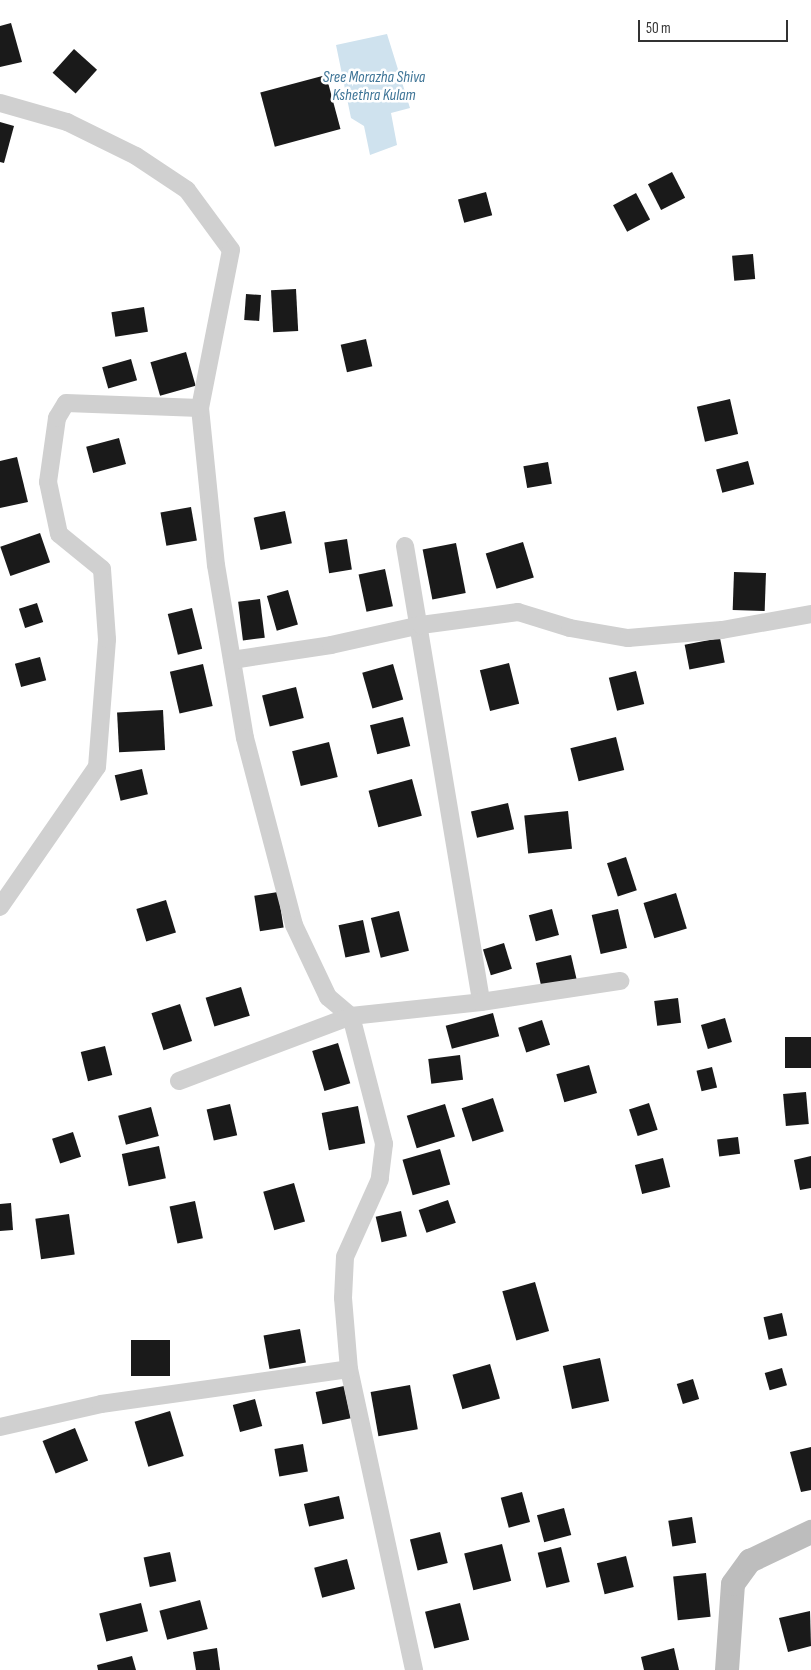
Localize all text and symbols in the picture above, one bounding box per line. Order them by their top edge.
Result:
scale bar [641,10,791,42]
text: 50 m [646,19,671,38]
water label: Sree Morazha Shiva Kshethra Kulam [323,68,425,106]

